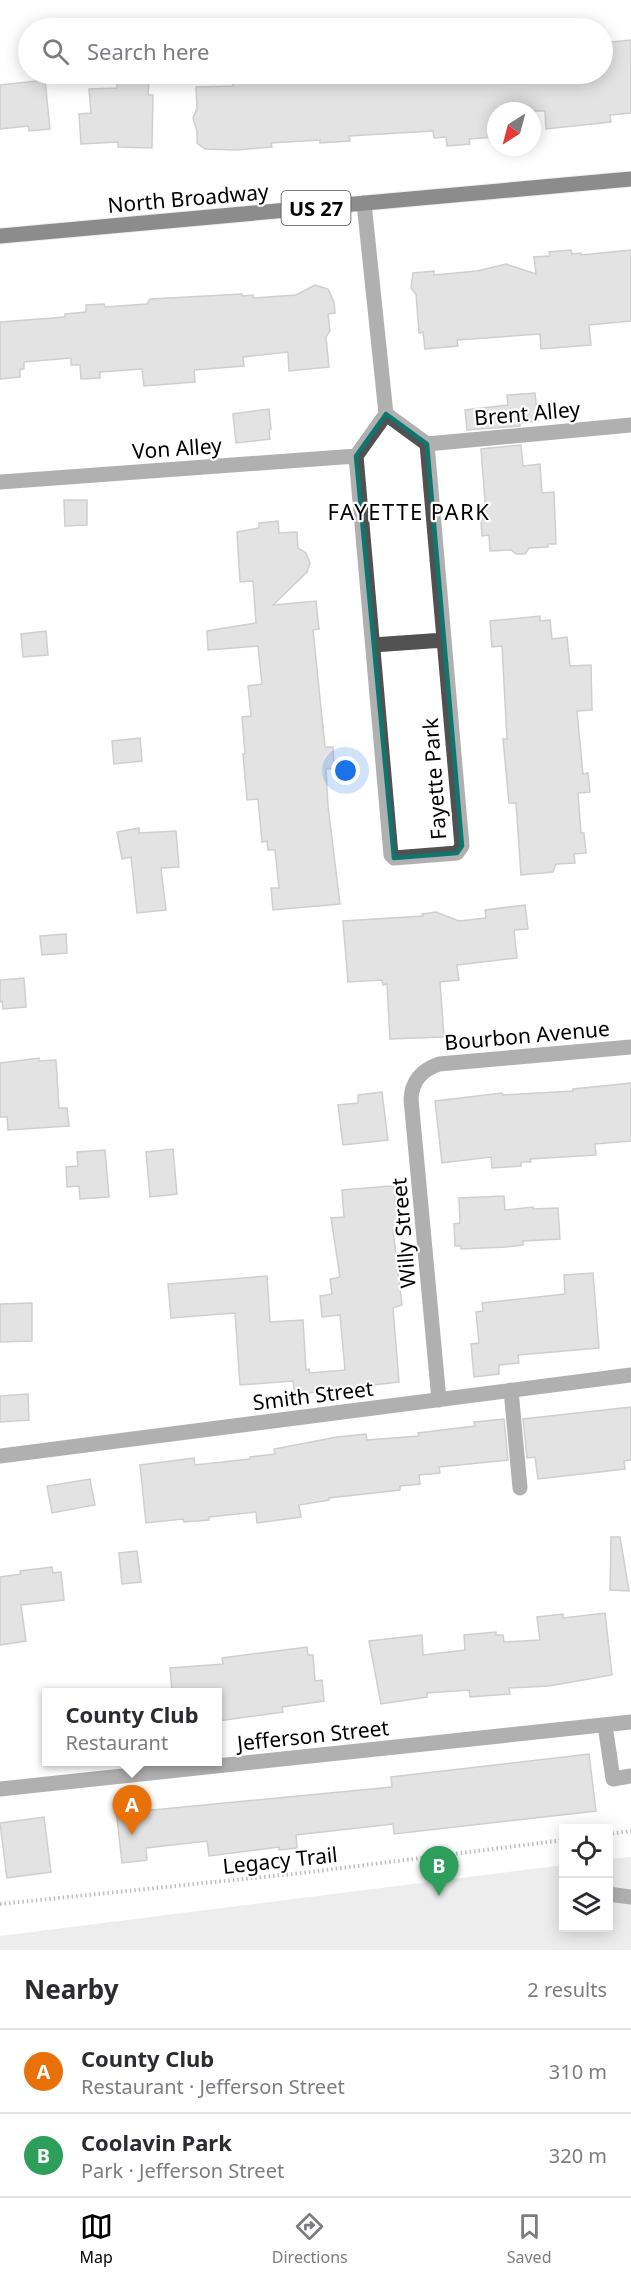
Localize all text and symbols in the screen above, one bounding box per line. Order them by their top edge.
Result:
search box [18,18,613,84]
icon: search [39,35,72,68]
text: Search here [87,36,209,66]
north arrow [487,102,541,156]
street label: North Broadway [106,177,270,219]
road number: US 27 [282,191,350,225]
street label: Brent Alley [473,394,581,432]
street label: Von Alley [131,431,223,465]
district label: FAYETTE PARK [328,496,490,526]
street label: Fayette Park [416,716,452,841]
your location [331,756,360,785]
street label: Bourbon Avenue [443,1014,611,1056]
street label: Willy Street [384,1176,422,1289]
street label: Smith Street [251,1374,375,1416]
popup [42,1688,222,1766]
text: County Club [65,1699,199,1729]
street label: Jefferson Street [234,1713,391,1757]
text: Restaurant [65,1729,168,1756]
pin: A [112,1786,152,1835]
map controls [559,1824,613,1932]
button: locate [559,1824,613,1878]
street label: Legacy Trail [221,1840,339,1880]
pin: B [420,1846,458,1896]
button: layers [559,1878,613,1932]
text: Nearby [24,1971,119,2007]
text: 2 results [527,1976,607,2003]
text: County Club [81,2043,214,2073]
text: A [37,2058,50,2085]
text: 310 m [549,2058,607,2085]
text: Restaurant · Jefferson Street [81,2073,345,2100]
text: Coolavin Park [81,2127,232,2157]
text: B [37,2142,50,2169]
text: 320 m [549,2142,607,2169]
text: Park · Jefferson Street [81,2157,284,2184]
tab: Map [79,2210,113,2268]
tab: Directions [272,2210,348,2268]
tab: Saved [507,2210,551,2268]

